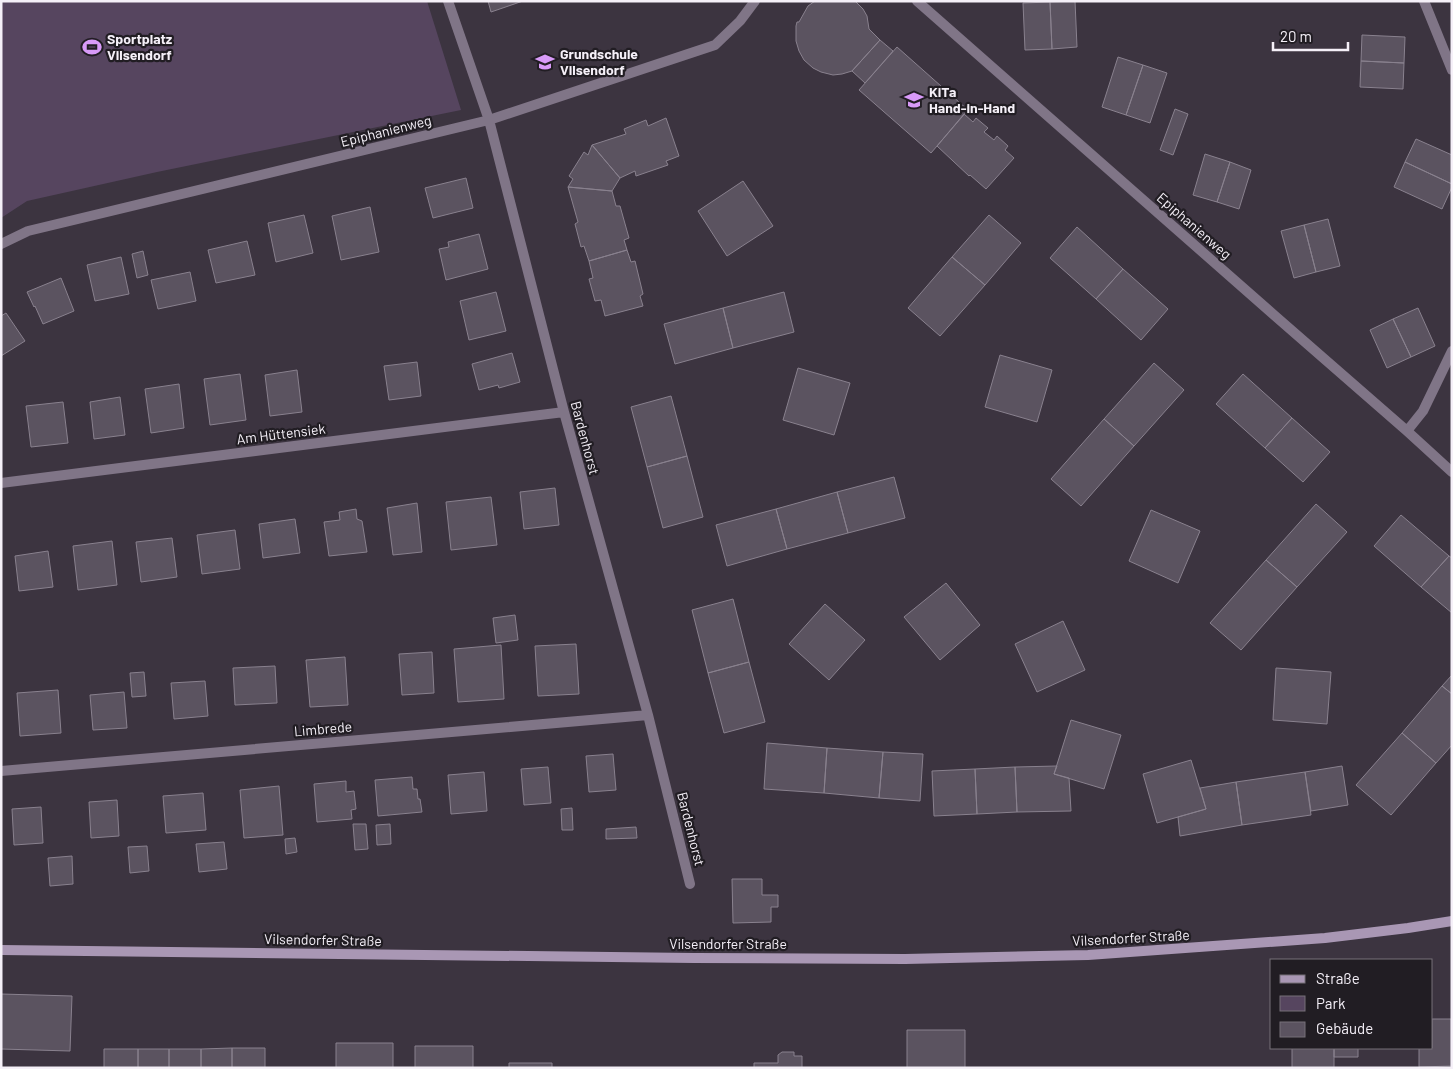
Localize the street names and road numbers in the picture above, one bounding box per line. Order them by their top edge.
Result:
street label: Epiphanienweg [339,111,433,150]
street label: Epiphanienweg [1154,189,1235,263]
street label: Bardenhorst [568,399,603,477]
street label: Am Hüttensiek [236,420,326,447]
street label: Limbrede [293,717,353,740]
street label: Bardenhorst [674,790,709,868]
street label: Vilsendorfer Straße [1072,926,1190,949]
street label: Vilsendorfer Straße [264,930,382,949]
street label: Vilsendorfer Straße [669,935,787,952]

